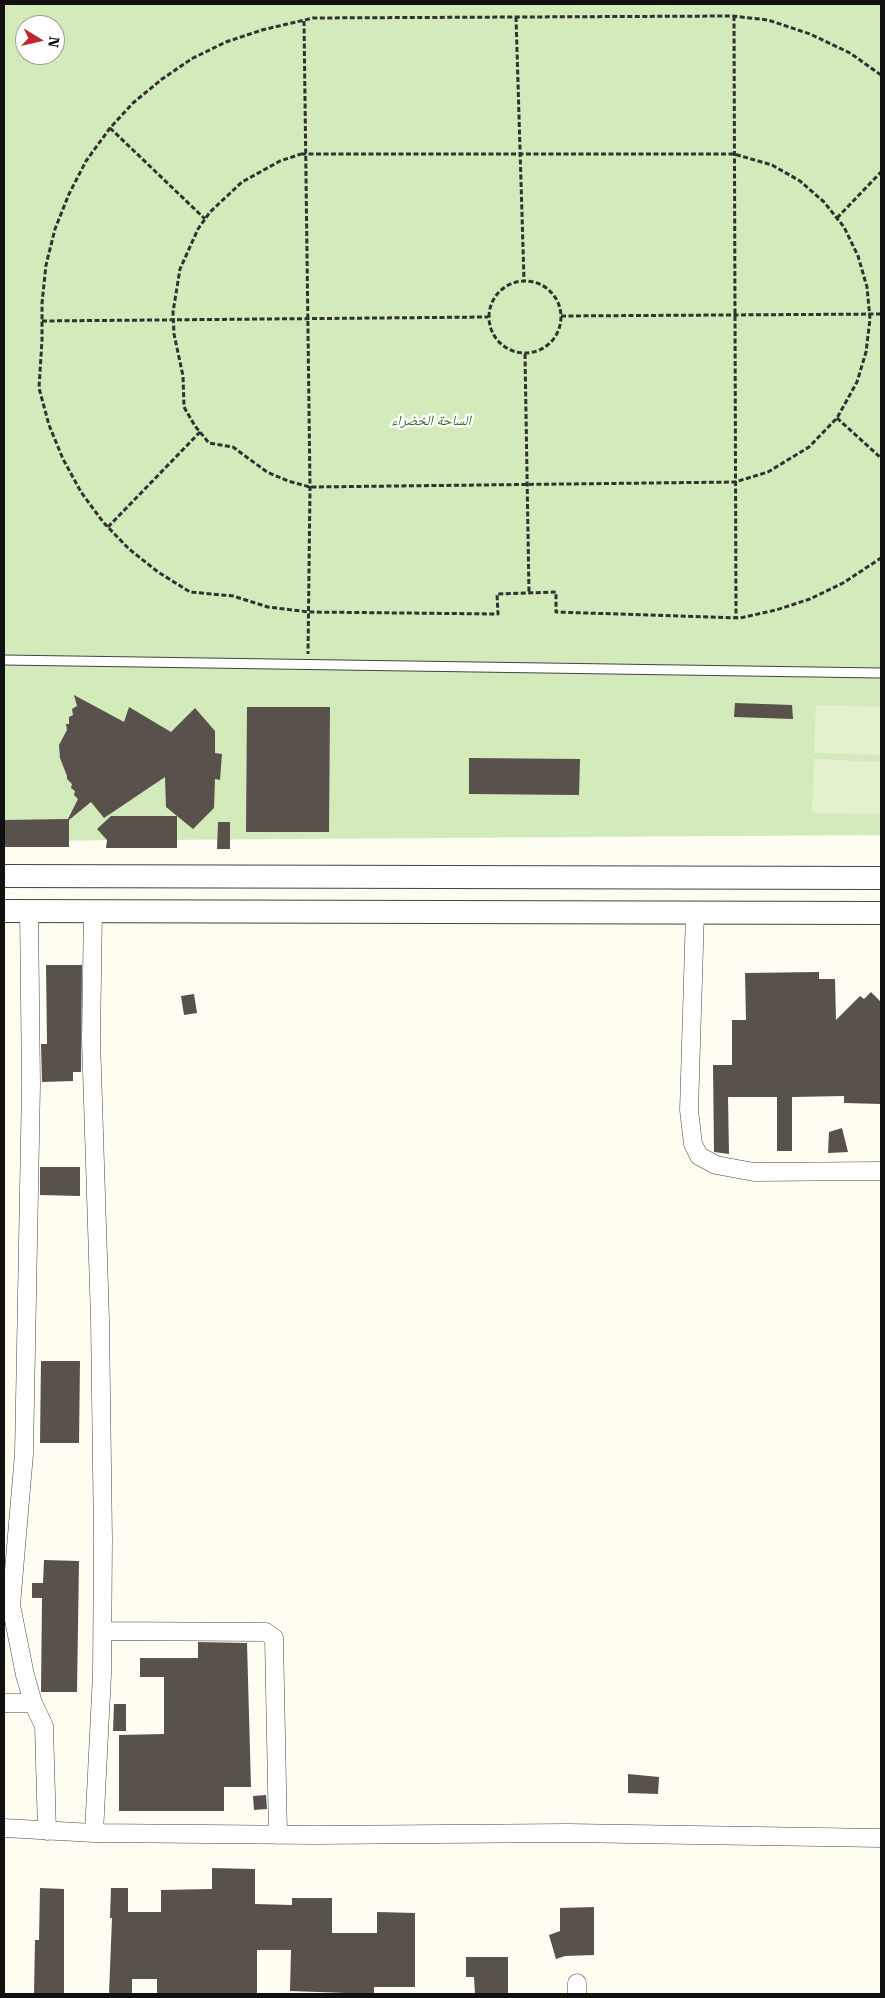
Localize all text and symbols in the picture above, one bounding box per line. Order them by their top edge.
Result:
north arrow [15,15,65,65]
text: N [45,36,63,49]
park label: الساحة الخضراء [391,413,471,429]

